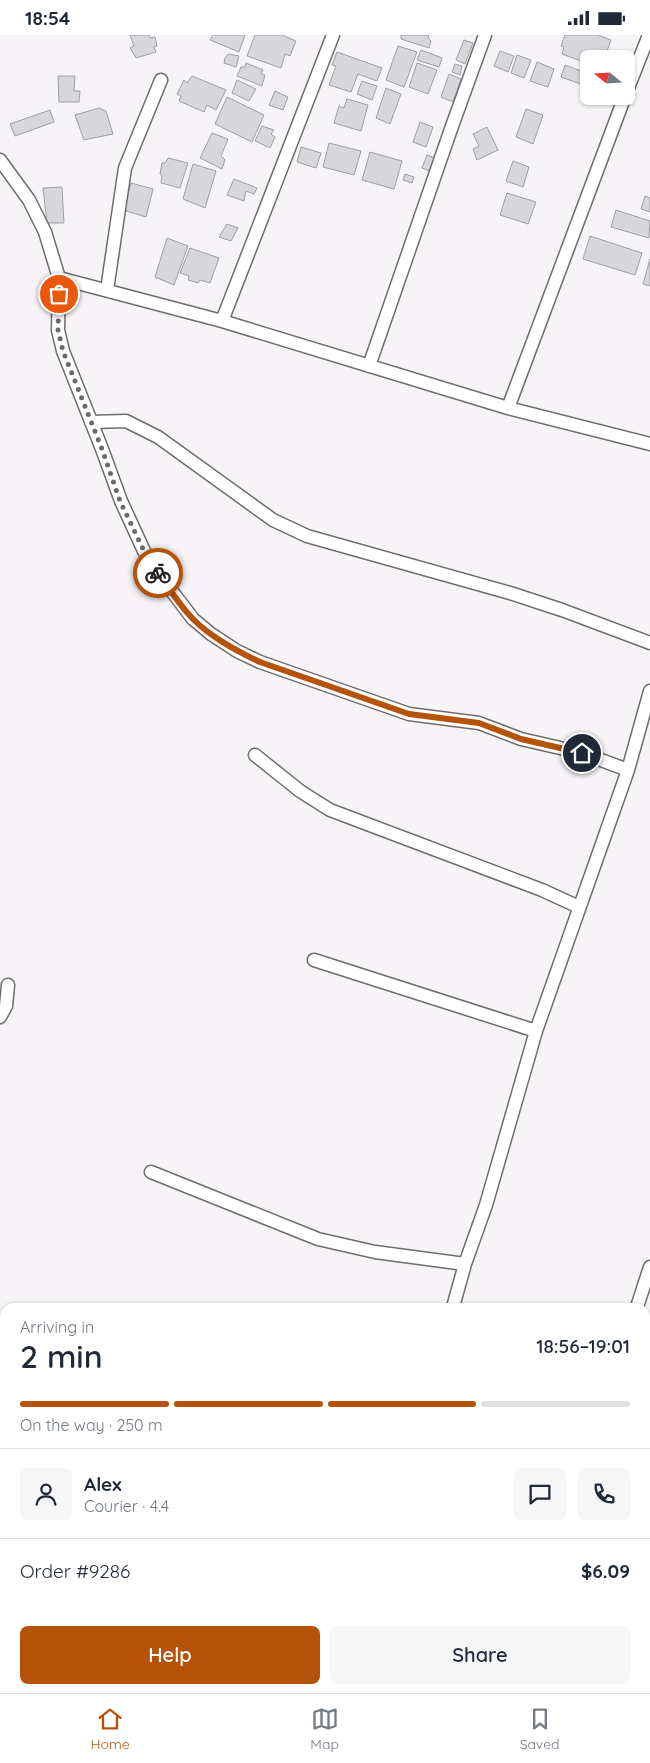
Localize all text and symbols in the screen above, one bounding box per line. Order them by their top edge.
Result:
text: 18:54 [25,6,70,30]
north arrow [580,50,635,105]
map controls [580,50,635,105]
pin [38,273,80,315]
icon: bag [45,280,73,308]
courier [133,548,183,598]
icon: bike [144,559,172,587]
pin [561,732,603,774]
icon: home [568,739,596,767]
text: Arriving in [20,1317,94,1337]
text: 18:56–19:01 [536,1334,630,1358]
text: 2 min [20,1336,103,1376]
text: On the way · 250 m [20,1415,163,1435]
button: person [20,1468,72,1520]
button: chat [514,1468,566,1520]
button: phone [578,1468,630,1520]
text: Alex [84,1472,122,1496]
text: Courier · 4.4 [84,1496,169,1516]
text: Order #9286 [20,1559,130,1583]
text: $6.09 [581,1559,630,1583]
button: Help [20,1626,320,1684]
button: Share [330,1626,630,1684]
tab: Home [90,1705,130,1753]
tab: Map [310,1705,339,1753]
tab: Saved [520,1705,560,1753]

